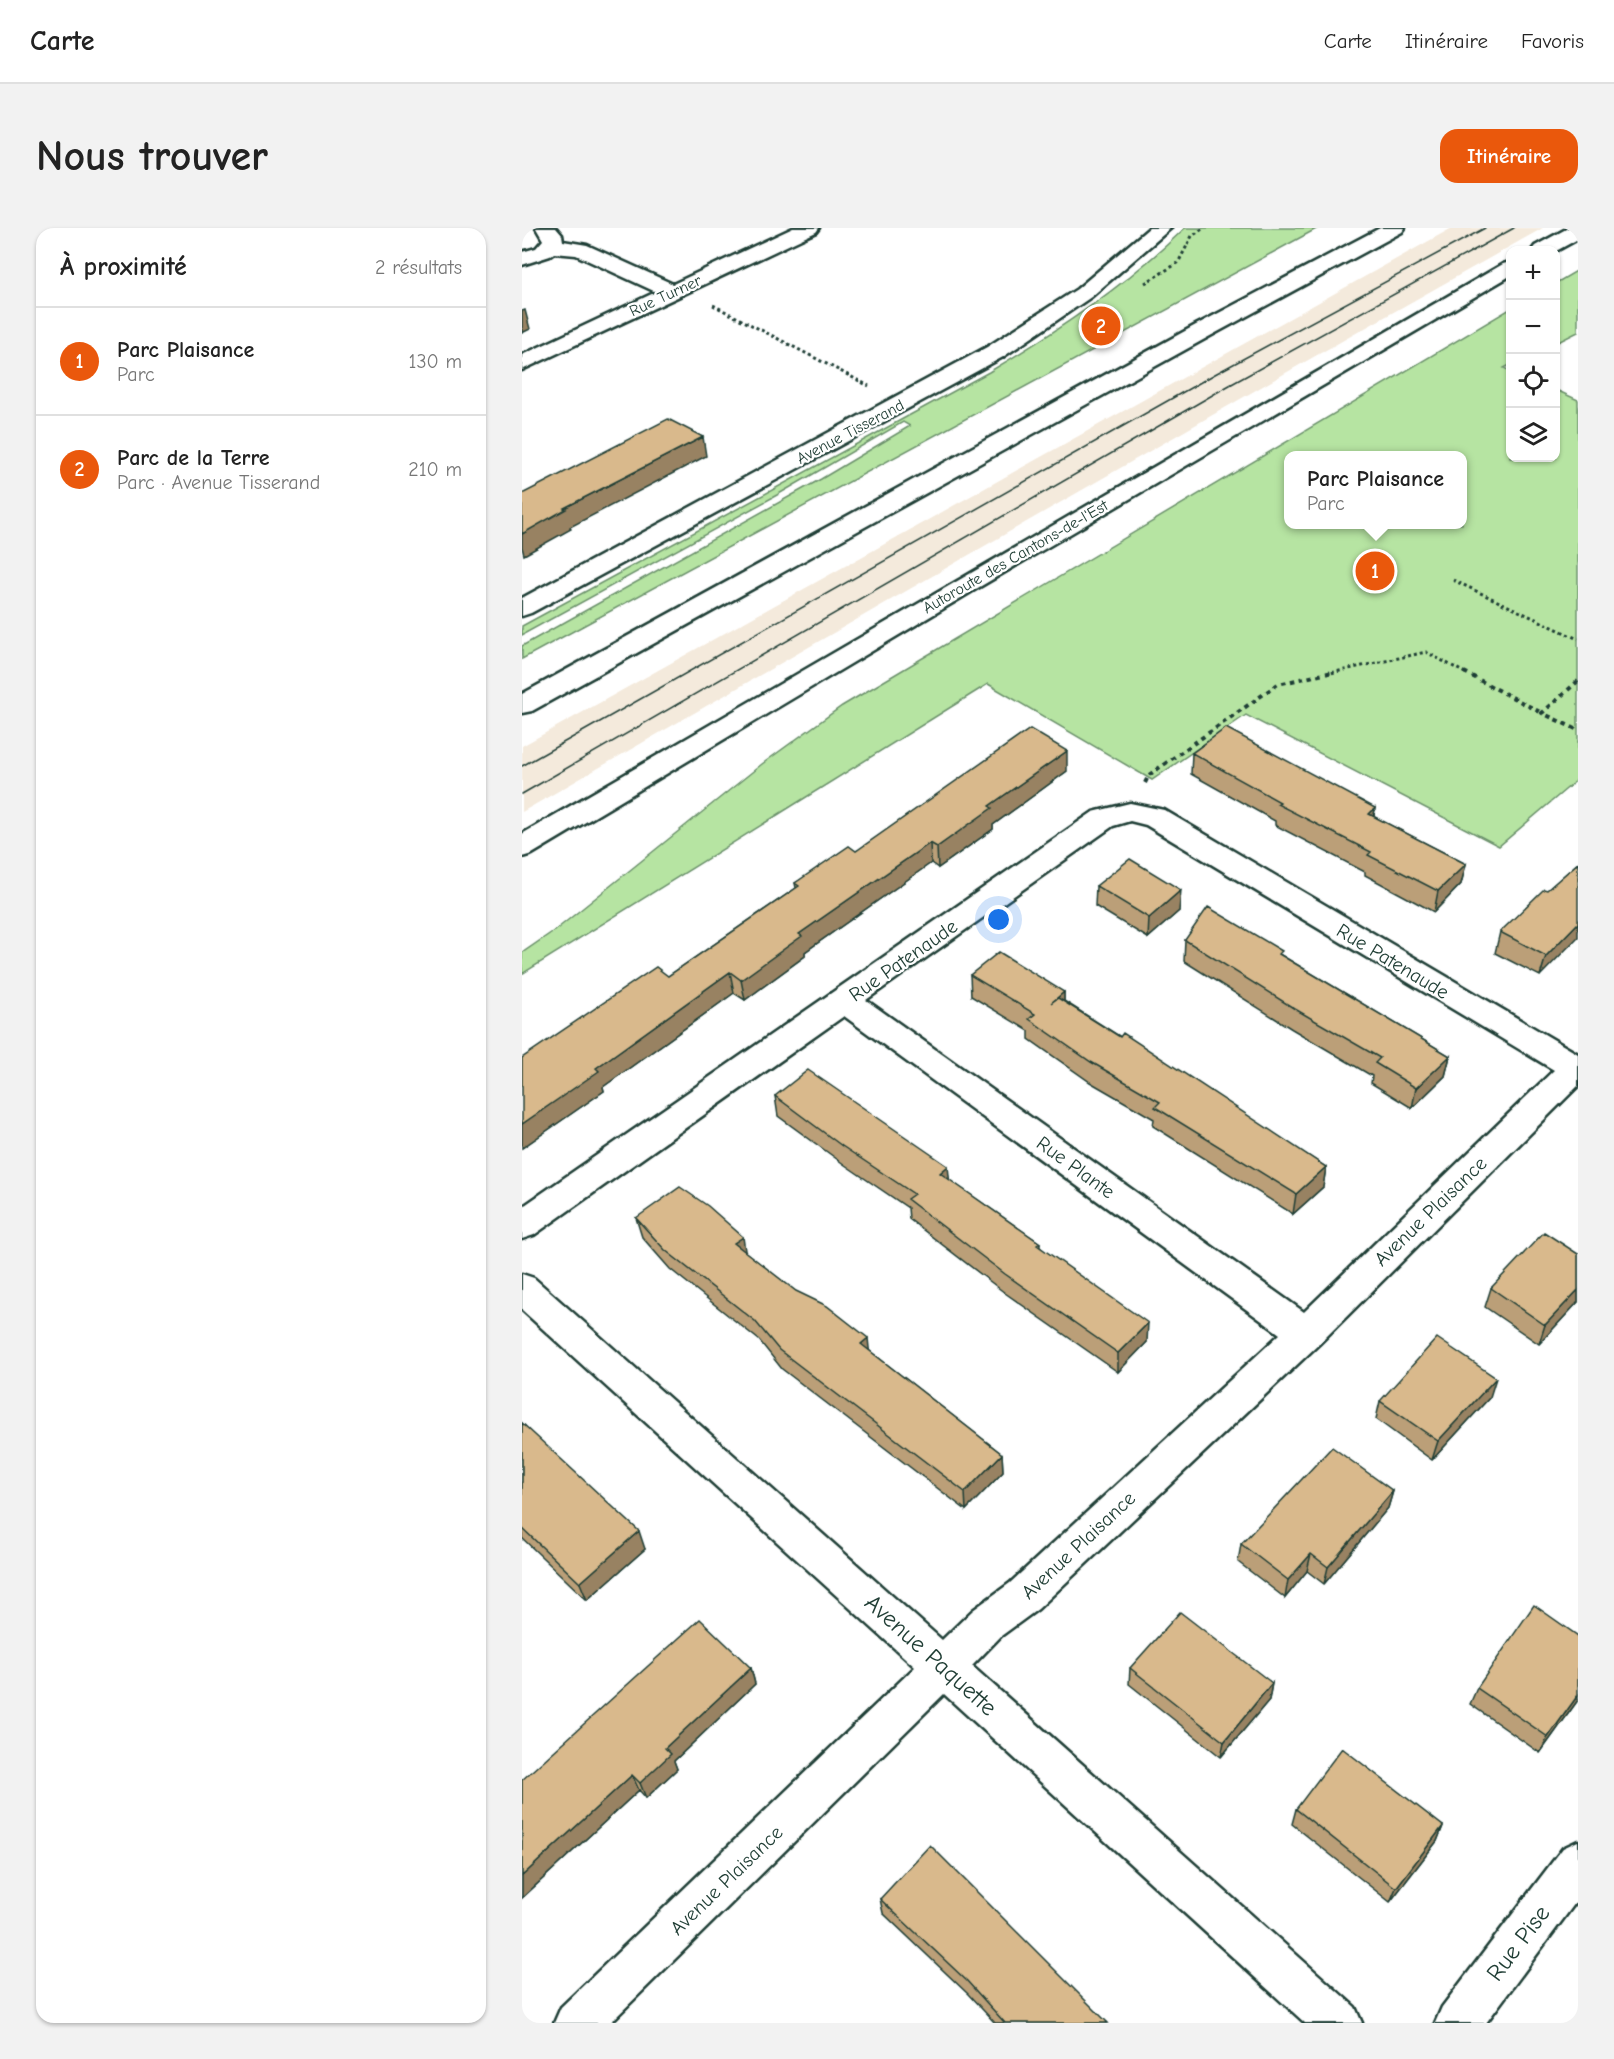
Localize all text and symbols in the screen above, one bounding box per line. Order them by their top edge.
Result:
text: Carte [30,25,95,57]
text: Carte [1324,29,1372,53]
text: Itinéraire [1405,29,1488,53]
text: Favoris [1521,29,1584,53]
button: Itinéraire [1440,129,1578,183]
text: Nous trouver [36,132,268,181]
map controls [1506,246,1560,462]
button: + [1506,246,1560,300]
text: À proximité [60,252,187,282]
text: 2 résultats [375,256,462,279]
street label: Rue Turner [627,271,705,320]
button: − [1506,300,1560,354]
pin: 2 [1082,304,1120,348]
text: Parc Plaisance [117,337,254,363]
text: 1 [76,350,83,373]
text: 130 m [409,350,462,373]
button: locate [1506,354,1560,408]
text: Parc [117,363,155,386]
street label: Avenue Tisserand [794,396,907,468]
button: layers [1506,408,1560,462]
text: Parc de la Terre [117,445,269,471]
popup [1284,451,1467,529]
text: 2 [75,458,84,481]
text: 210 m [408,458,462,481]
text: Parc Plaisance [1307,466,1444,492]
text: Parc · Avenue Tisserand [117,471,320,494]
text: Parc [1307,492,1345,515]
street label: Autoroute des Cantons-de-l'Est [920,496,1112,617]
pin: 1 [1356,548,1394,594]
your location [984,905,1013,934]
street label: Rue Patenaude [845,915,962,1006]
street label: Rue Patenaude [1332,919,1453,1004]
street label: Rue Plante [1032,1131,1119,1203]
street label: Avenue Plaisance [1369,1152,1491,1271]
street label: Avenue Plaisance [1017,1487,1140,1604]
street label: Avenue Paquette [859,1589,1003,1721]
street label: Avenue Plaisance [665,1821,787,1940]
street label: Rue Pise [1481,1900,1555,1986]

